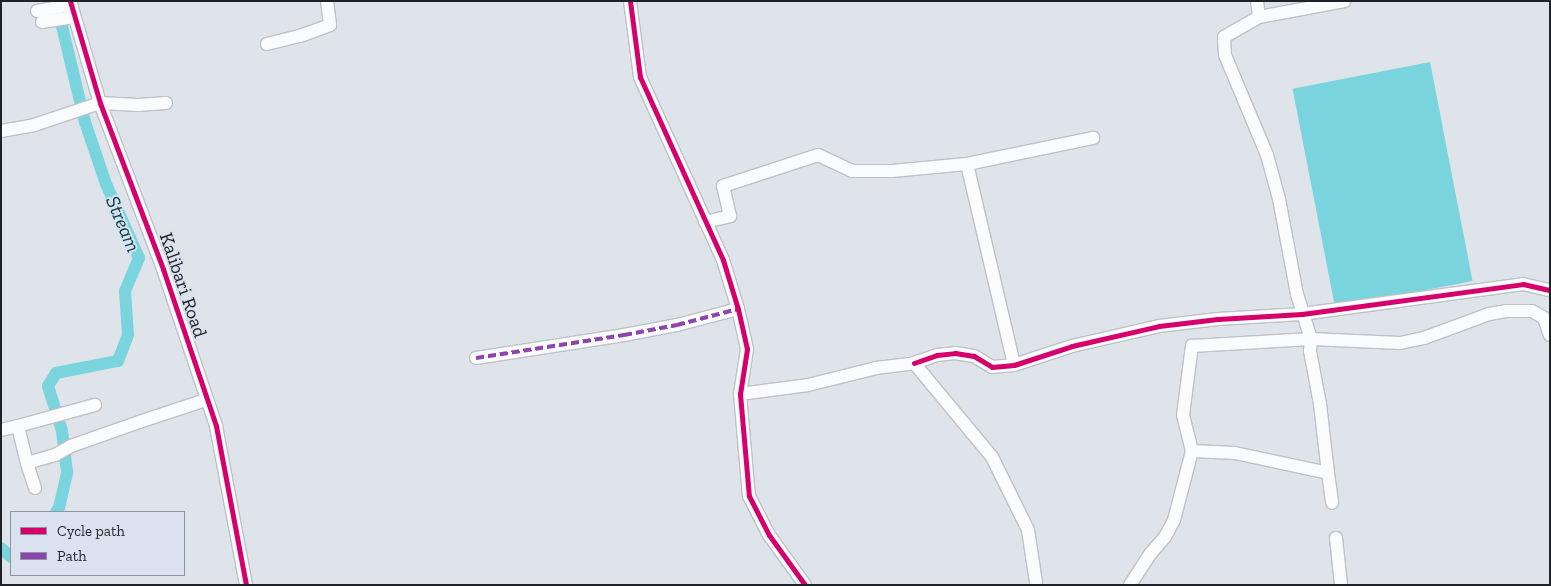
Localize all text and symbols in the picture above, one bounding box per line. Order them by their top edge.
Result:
water label: Stream [100,192,146,256]
street label: Kalibari Road [154,230,212,340]
legend [10,511,185,576]
text: Cycle path [57,522,125,540]
text: Path [57,547,87,565]

